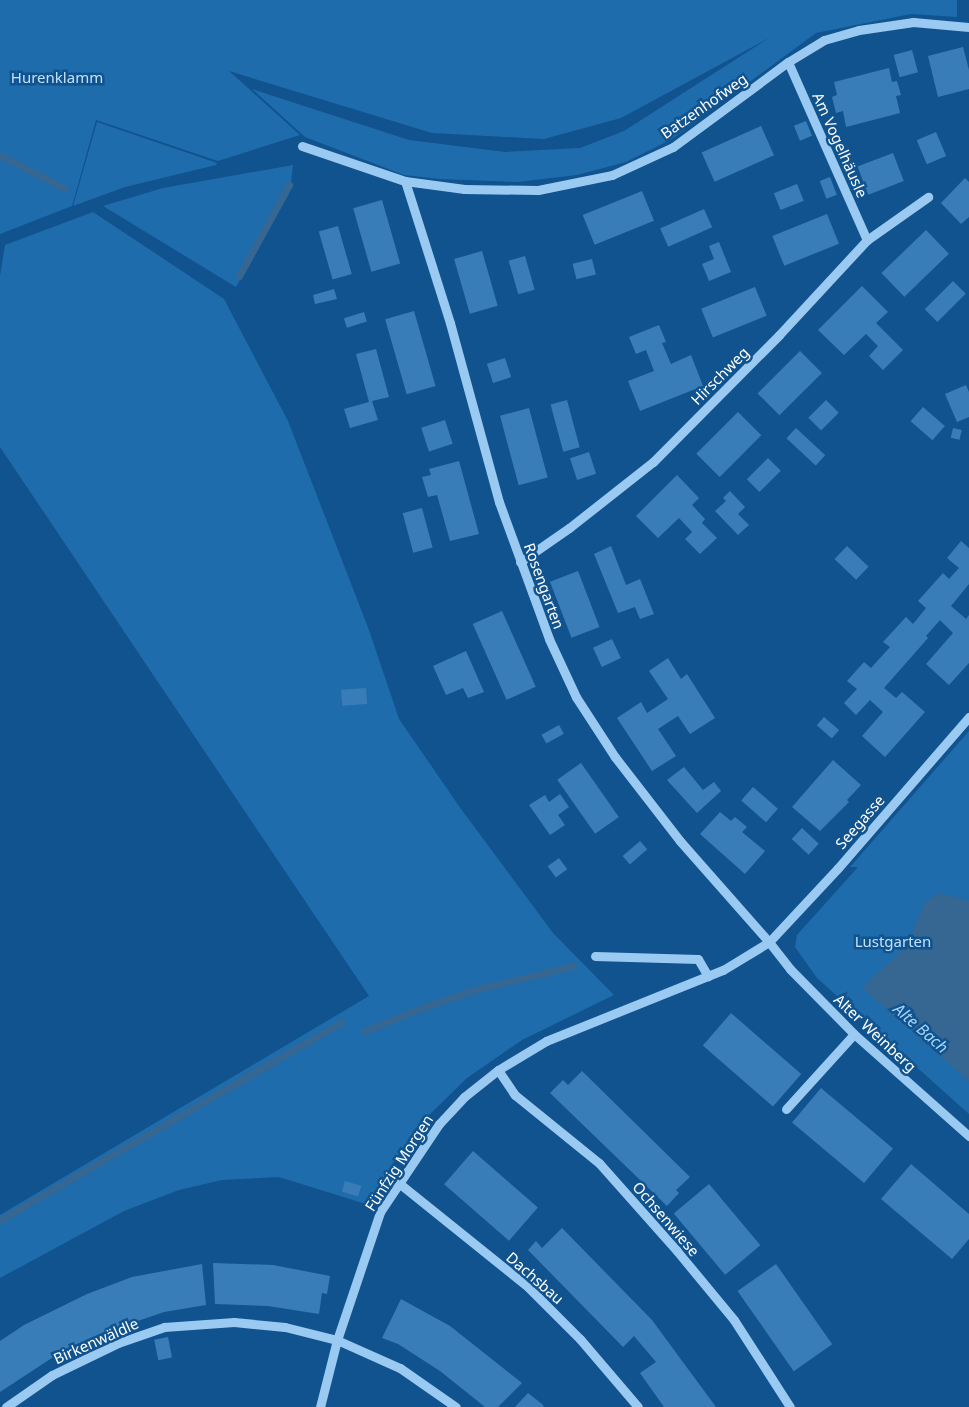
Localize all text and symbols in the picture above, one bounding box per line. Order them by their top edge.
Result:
park label: Hurenklamm [11,69,103,87]
street label: Batzenhofweg [657,70,751,142]
street label: Am Vogelhäusle [809,90,871,200]
street label: Hirschweg [687,343,753,409]
street label: Rosengarten [520,540,568,632]
street label: Seegasse [832,791,888,853]
park label: Lustgarten [855,933,931,951]
street label: Alter Weinberg [830,990,920,1076]
water label: Alte Bach [890,999,952,1057]
street label: Fünfzig Morgen [361,1111,437,1215]
street label: Ochsenwiese [629,1178,703,1260]
street label: Dachsbau [503,1248,567,1308]
street label: Birkenwäldle [51,1314,141,1368]

